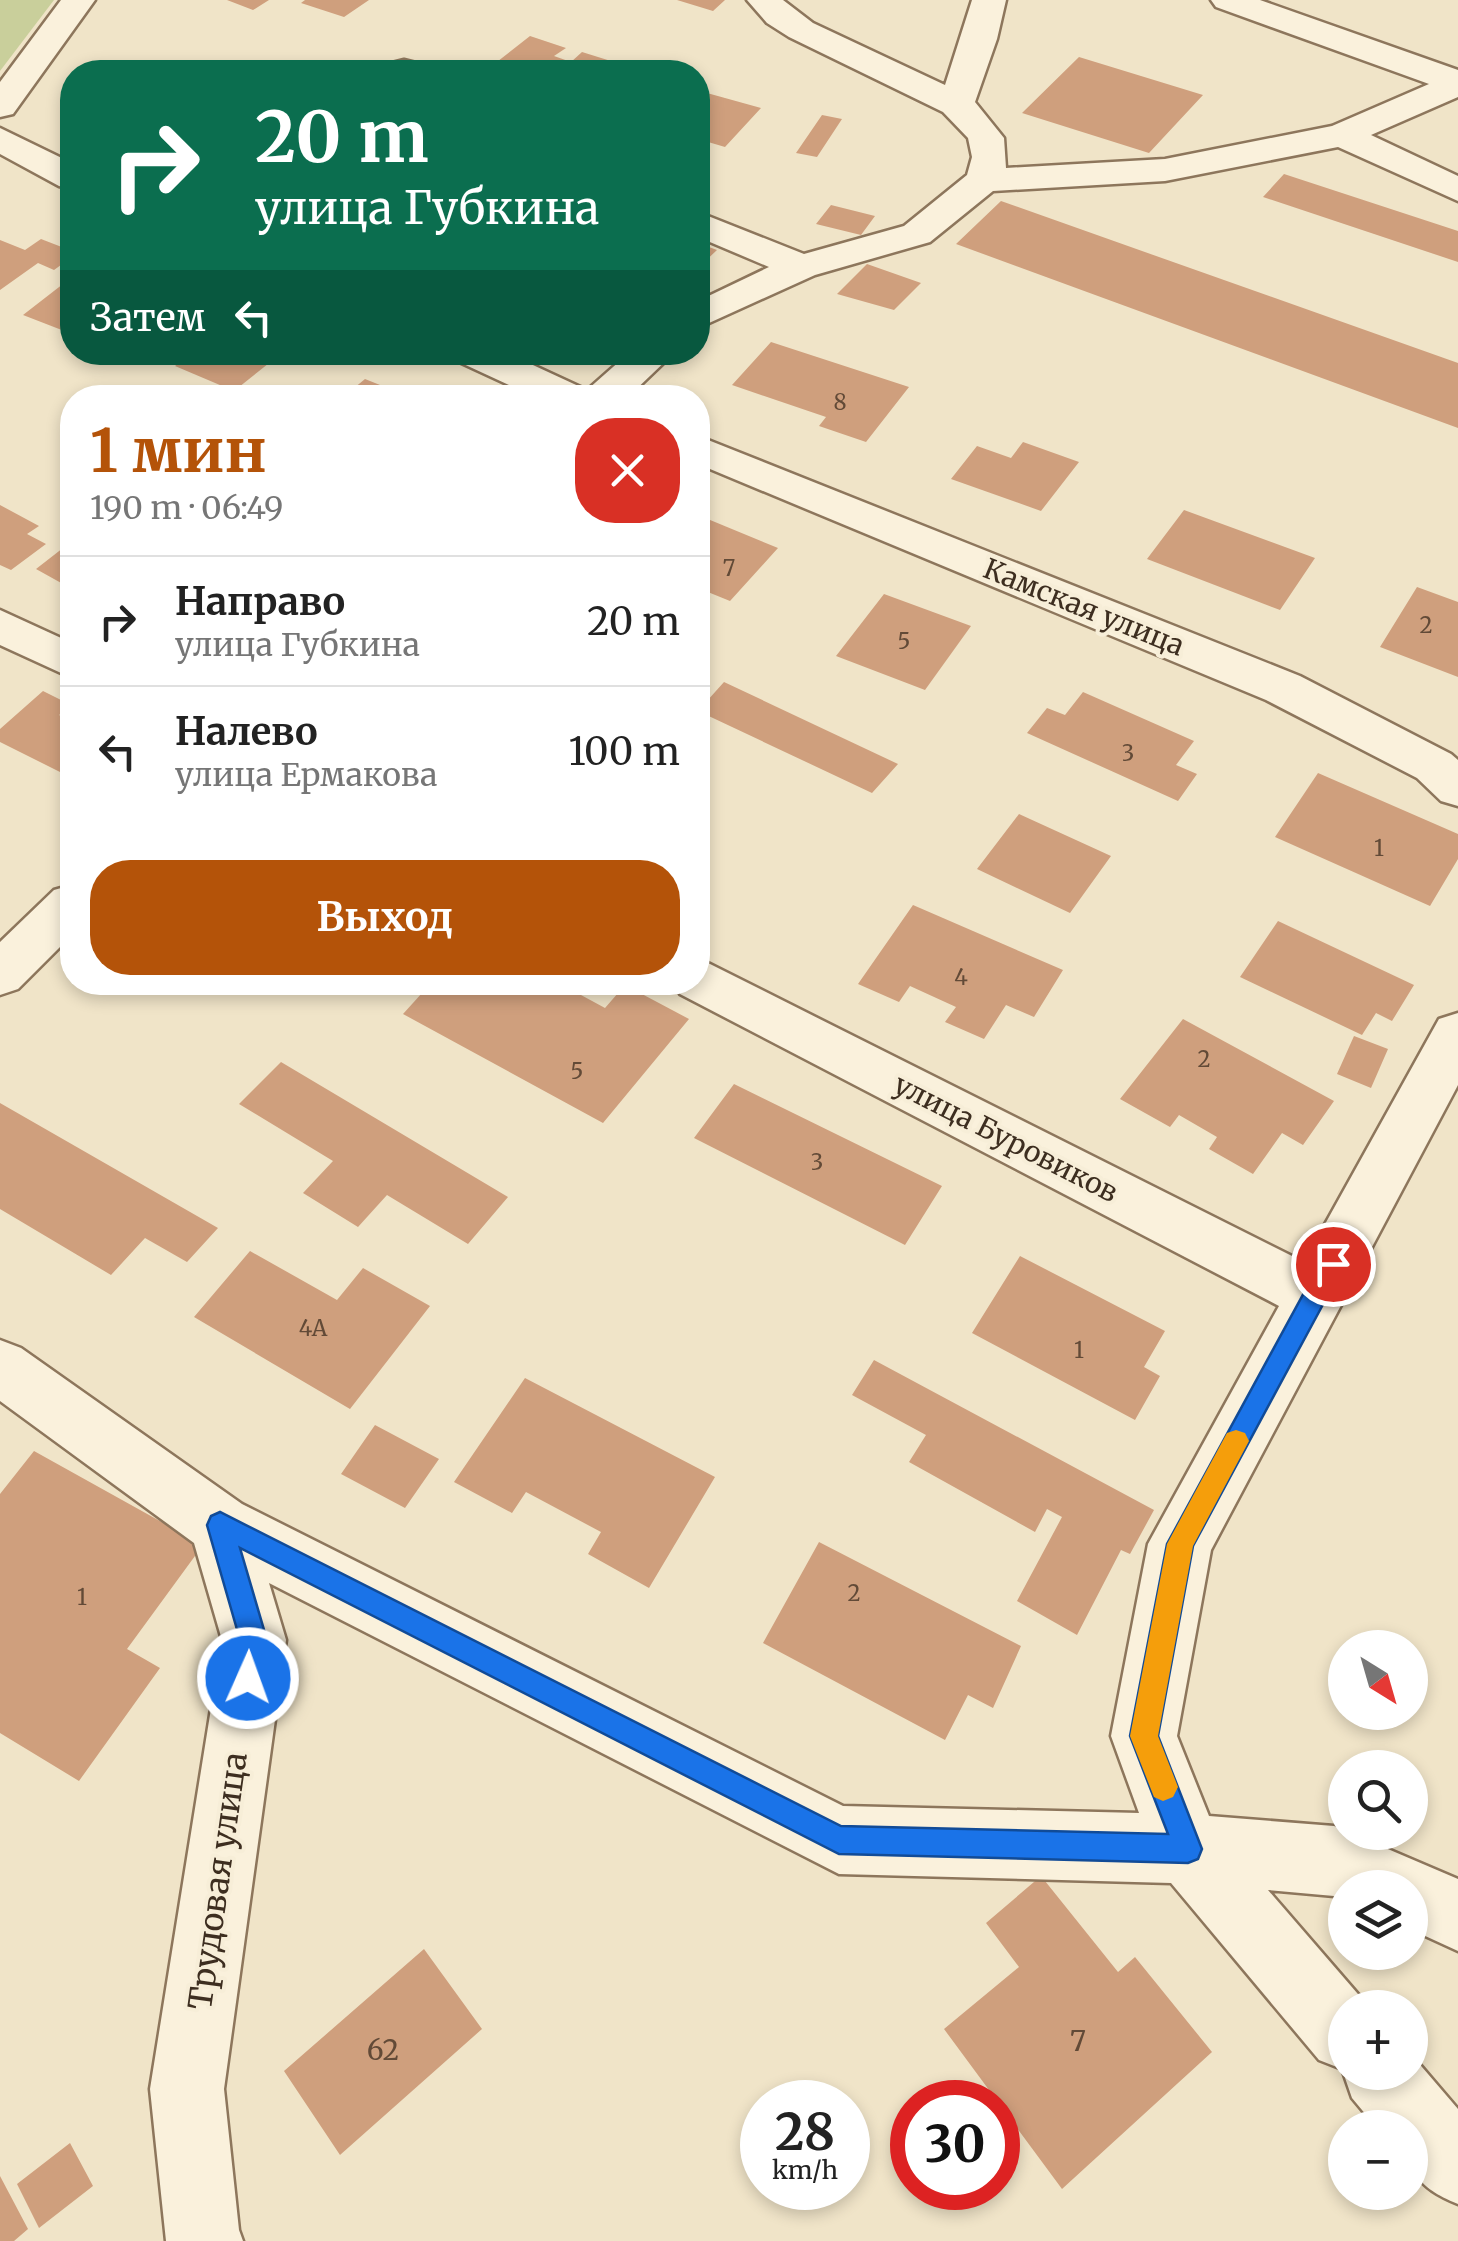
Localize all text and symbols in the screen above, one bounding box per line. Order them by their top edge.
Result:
text: 20 m [255,93,429,181]
icon: right [90,100,220,230]
text: улица Губкина [255,180,599,236]
icon: left [226,290,281,345]
text: Затем [90,294,206,341]
house number: 8 [833,388,847,416]
text: 1 мин [90,413,267,488]
button: close [575,418,680,523]
text: 190 m · 06:49 [90,488,283,528]
street label: Камская улица [978,550,1190,664]
house number: 7 [723,554,735,582]
text: Направо [175,578,345,625]
icon: right [90,594,145,649]
text: 20 m [587,598,680,645]
house number: 2 [1419,611,1433,639]
text: улица Губкина [175,625,420,665]
house number: 5 [898,627,910,655]
text: Налево [175,708,318,755]
icon: left [90,724,145,779]
text: 100 m [568,728,680,775]
house number: 3 [1122,739,1134,767]
text: улица Ермакова [175,755,438,795]
house number: 1 [1374,834,1384,862]
button: Выход [90,860,680,975]
house number: 4 [954,963,968,991]
house number: 2 [1197,1045,1211,1073]
house number: 5 [571,1057,583,1085]
street label: улица Буровиков [888,1066,1124,1210]
house number: 3 [811,1148,823,1176]
pin [1291,1222,1376,1307]
icon: arrive [1306,1237,1361,1292]
house number: 4А [299,1314,328,1342]
house number: 1 [1074,1336,1084,1364]
house number: 2 [847,1579,861,1607]
house number: 1 [77,1583,87,1611]
position arrow [196,1626,300,1730]
north arrow [1328,1630,1428,1730]
map controls [1328,1630,1428,2210]
street label: Трудовая улица [180,1750,256,2012]
button: search [1328,1750,1428,1850]
button: layers [1328,1870,1428,1970]
button: + [1328,1990,1428,2090]
house number: 7 [1070,2023,1086,2059]
house number: 62 [367,2032,399,2068]
speed limit sign: 30 [890,2080,1020,2210]
text: 28 [775,2101,835,2164]
button: − [1328,2110,1428,2210]
text: km/h [772,2154,838,2186]

